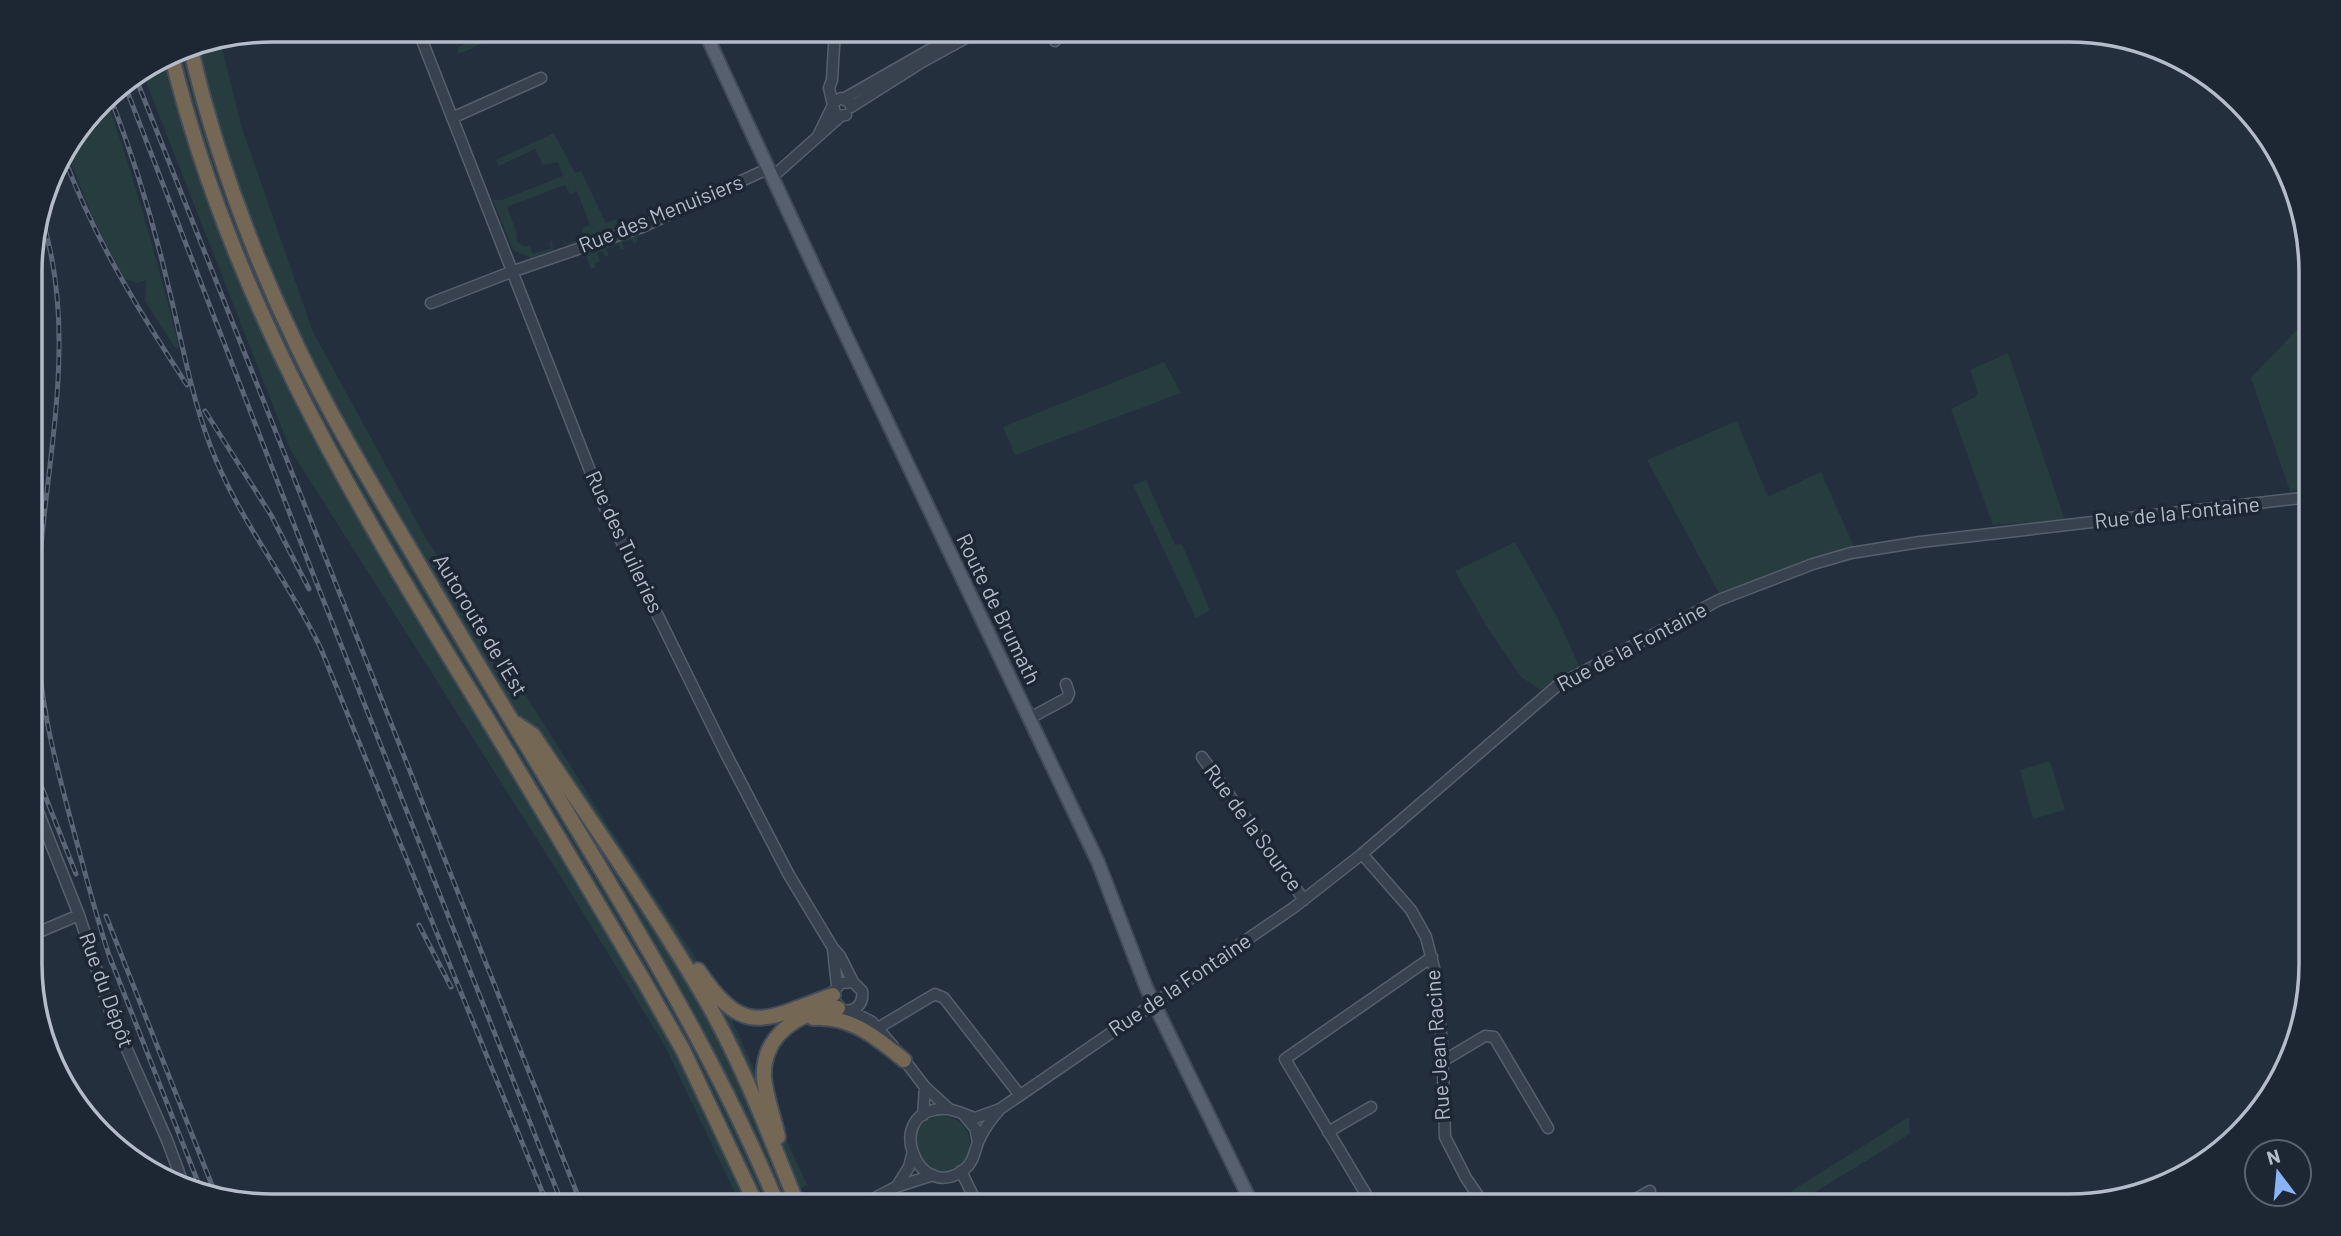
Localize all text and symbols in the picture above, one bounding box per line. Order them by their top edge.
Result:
street label: Rue des Menuisiers [575,168,746,257]
street label: Rue des Tuileries [581,466,669,616]
street label: Rue de la Fontaine [2093,490,2261,533]
street label: Route de Brumath [952,529,1047,688]
street label: Autoroute de l’Est [429,549,533,700]
street label: Rue de la Fontaine [1552,596,1710,696]
street label: Rue de la Source [1200,759,1309,895]
street label: Rue de la Fontaine [1103,927,1255,1041]
street label: Rue du Dépôt [75,928,140,1051]
street label: Rue Jean Racine [1419,969,1454,1121]
north arrow [2243,1138,2313,1208]
text: N [2264,1143,2282,1169]

